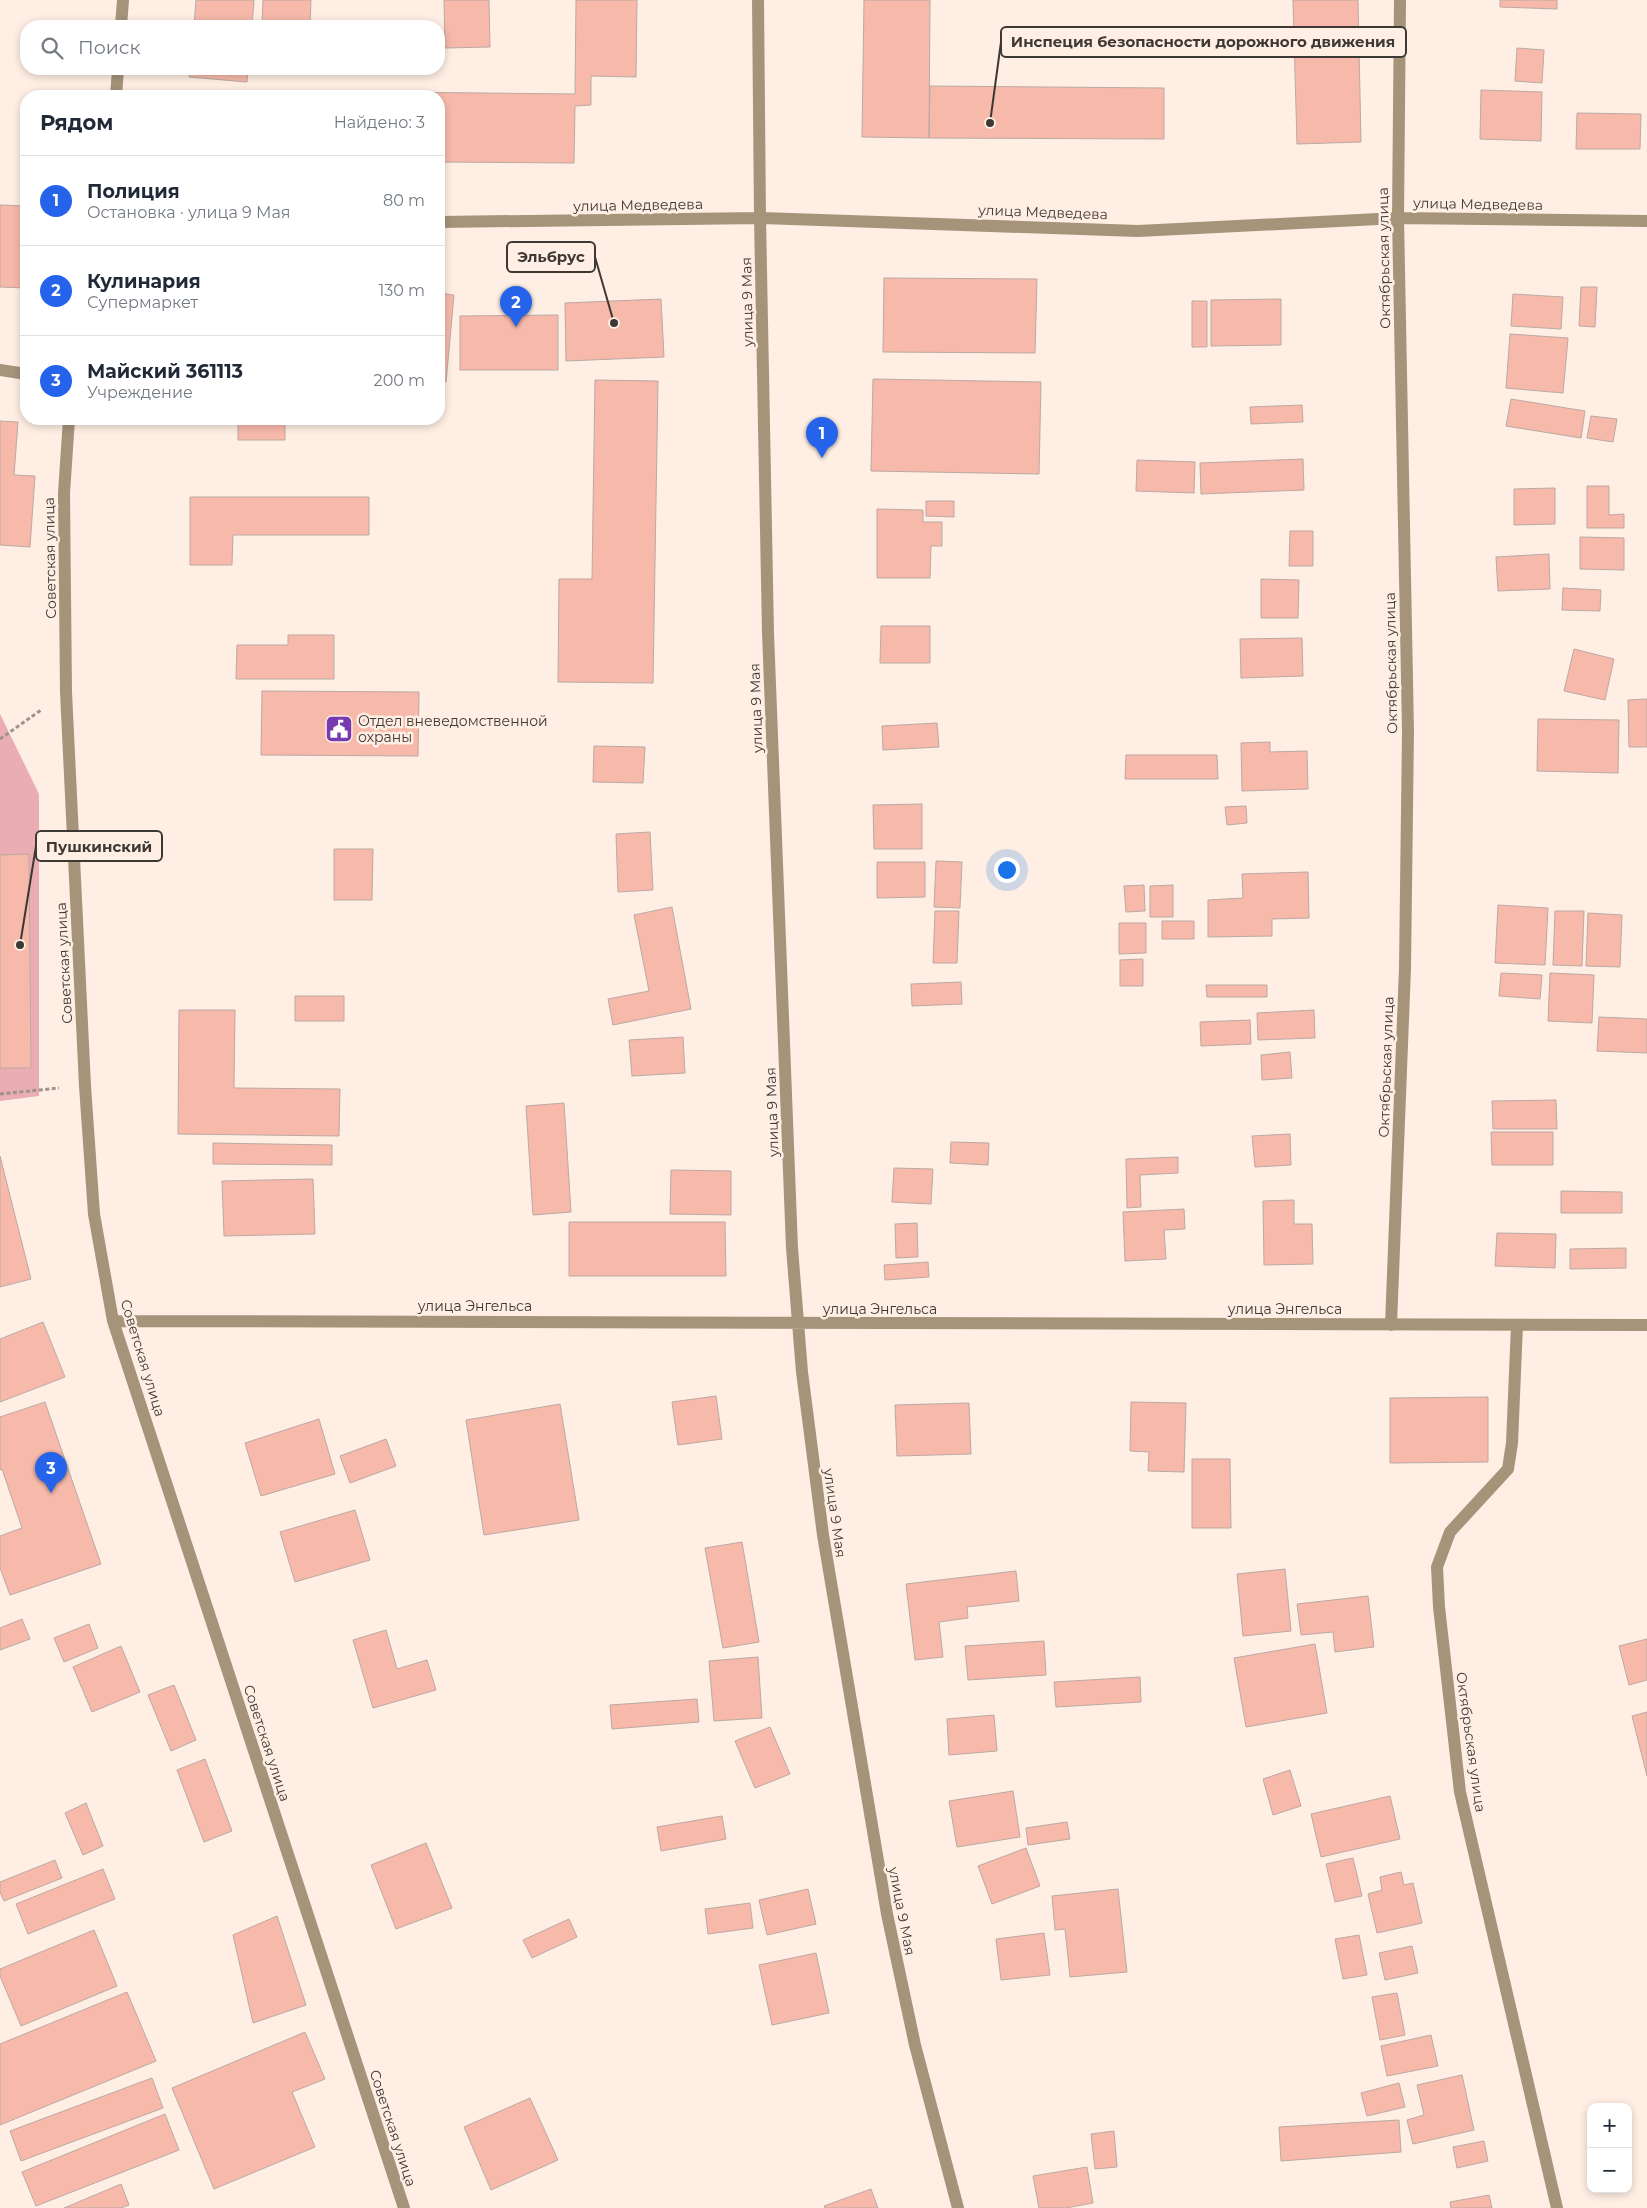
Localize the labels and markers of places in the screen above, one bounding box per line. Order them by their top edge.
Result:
callout: Инспеция безопасности дорожного движения [1001,27,1406,57]
callout: Эльбрус [507,242,595,272]
pin: 2 [500,286,532,327]
pin: 1 [806,417,838,458]
place label: Отдел вневедомственной охраны [358,712,548,746]
public building icon: Отдел вневедомственной охраны [324,714,354,744]
callout: Пушкинский [36,831,162,861]
pin: 3 [35,1452,67,1493]

